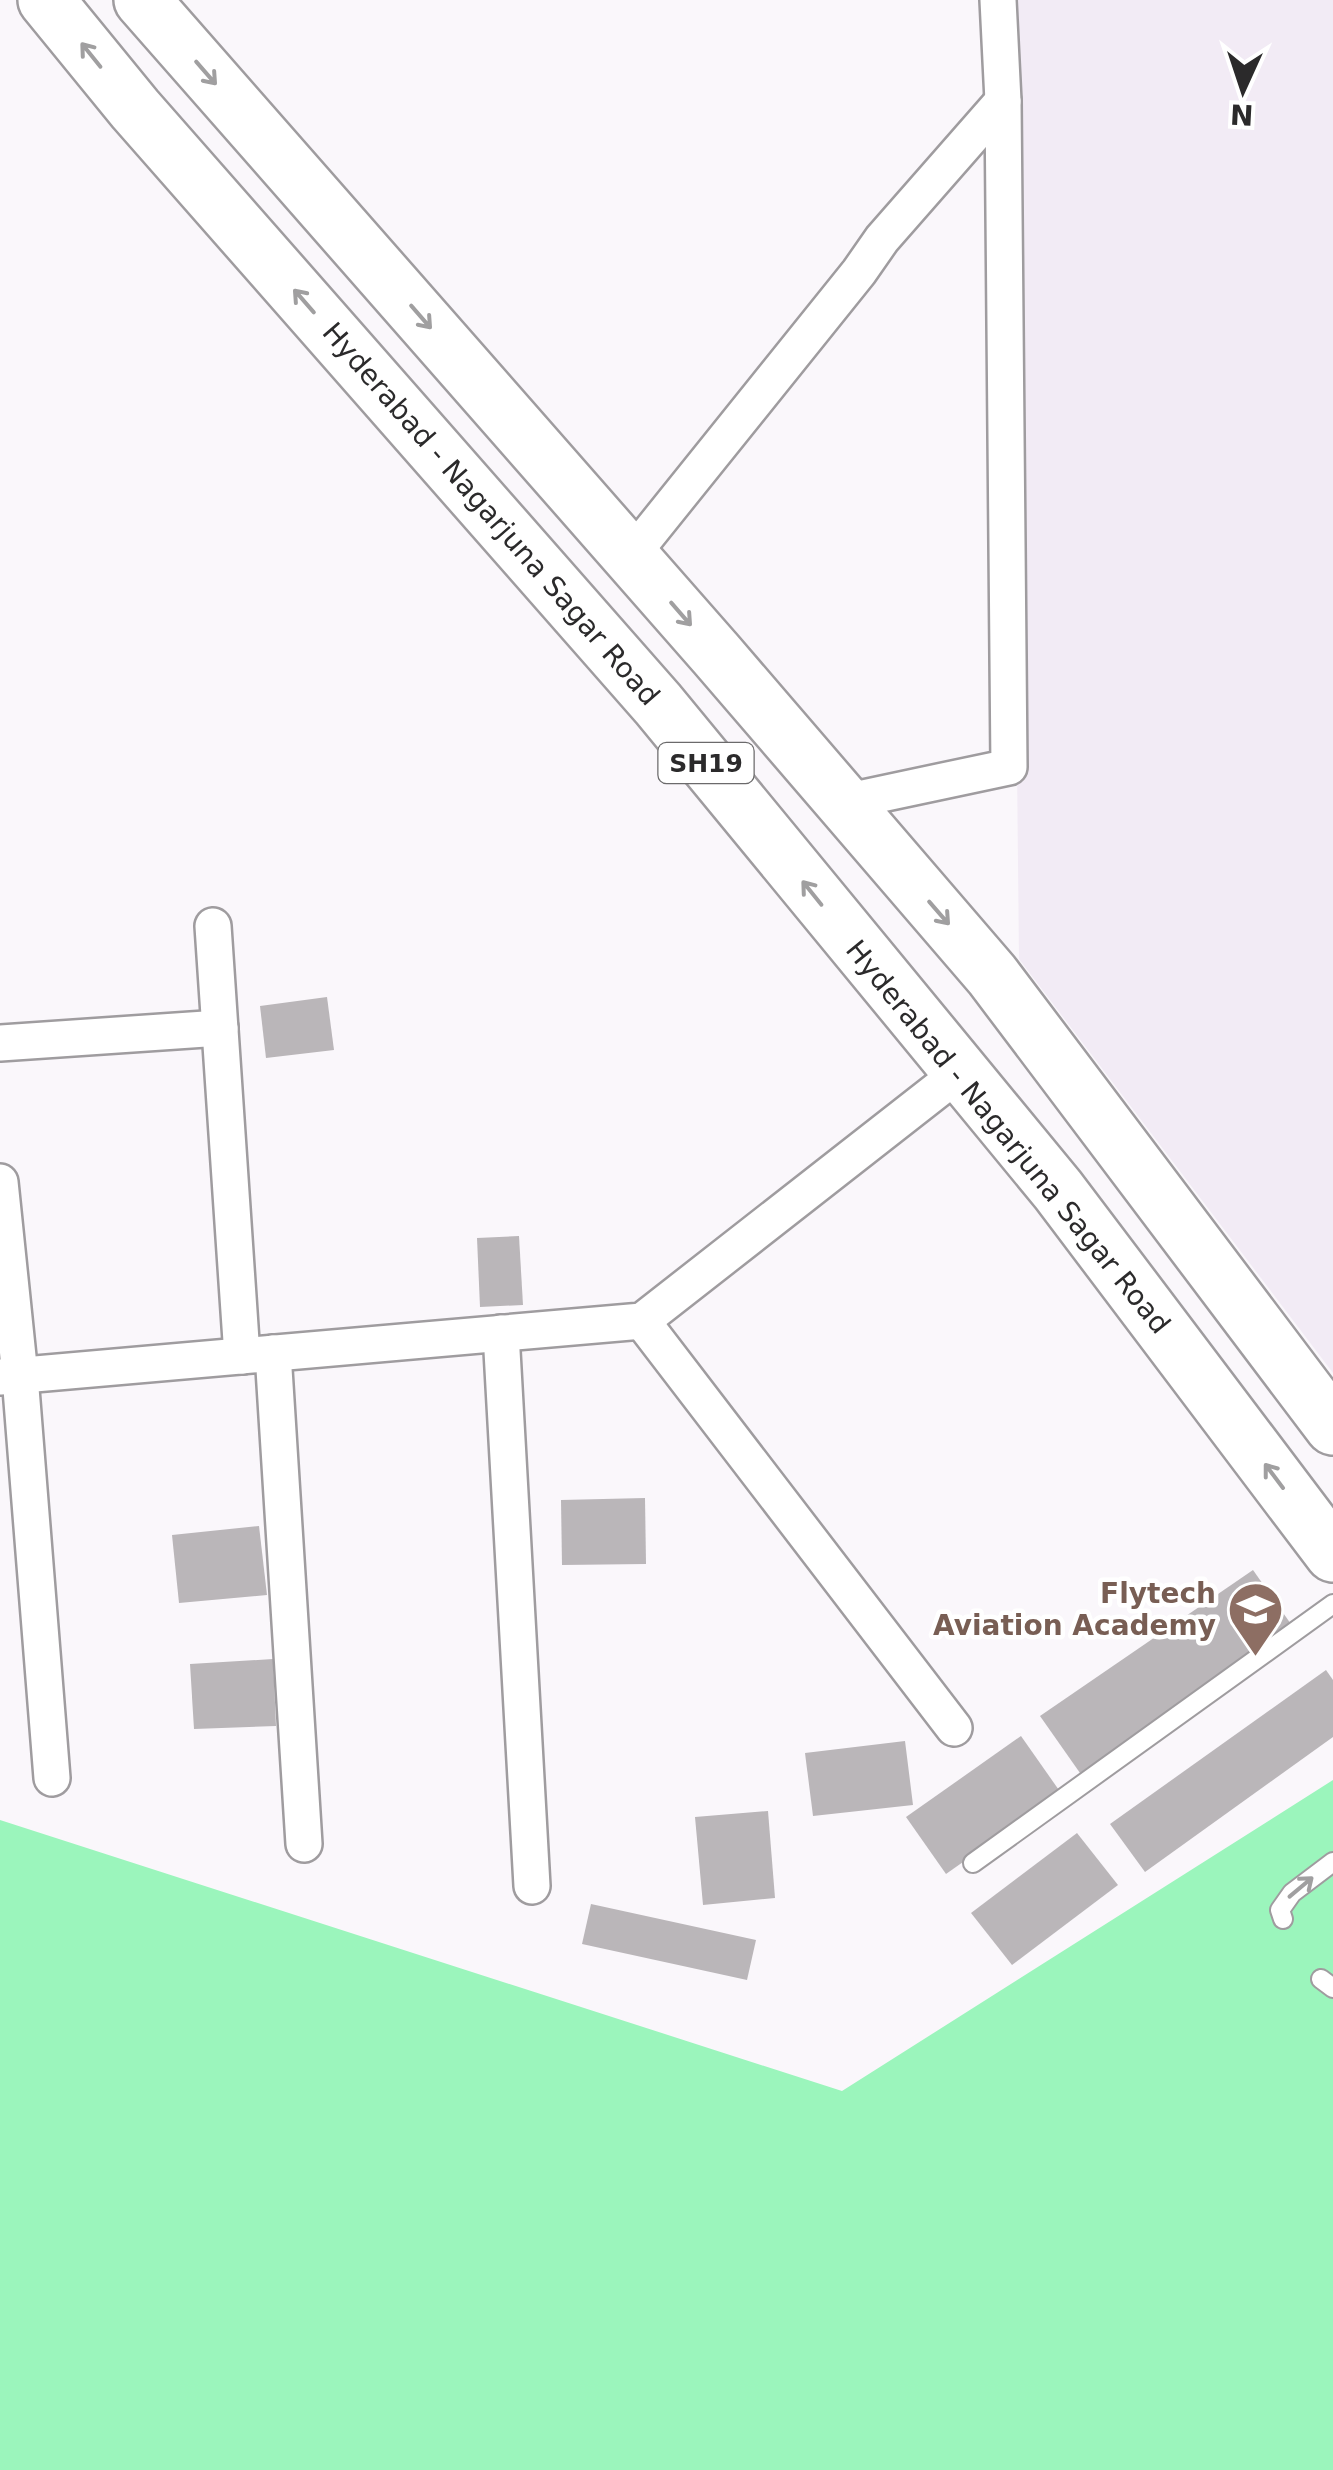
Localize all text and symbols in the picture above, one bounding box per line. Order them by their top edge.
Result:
north arrow [1193,40,1293,140]
one-way arrow [80,43,102,69]
one-way arrow [195,60,218,85]
text: N [1229,97,1254,132]
one-way arrow [292,289,315,314]
one-way arrow [409,304,431,330]
street label: Hyderabad - Nagarjuna Sagar Road [316,316,666,712]
one-way arrow [669,601,692,627]
road number: SH19 [658,743,754,783]
one-way arrow [801,880,823,906]
one-way arrow [928,900,950,926]
street label: Hyderabad - Nagarjuna Sagar Road [839,934,1177,1340]
one-way arrow [1264,1463,1285,1490]
place label: Flytech Aviation Academy [933,1577,1216,1642]
school or university icon: Flytech Aviation Academy [1225,1579,1285,1658]
one-way arrow [1288,1876,1313,1899]

